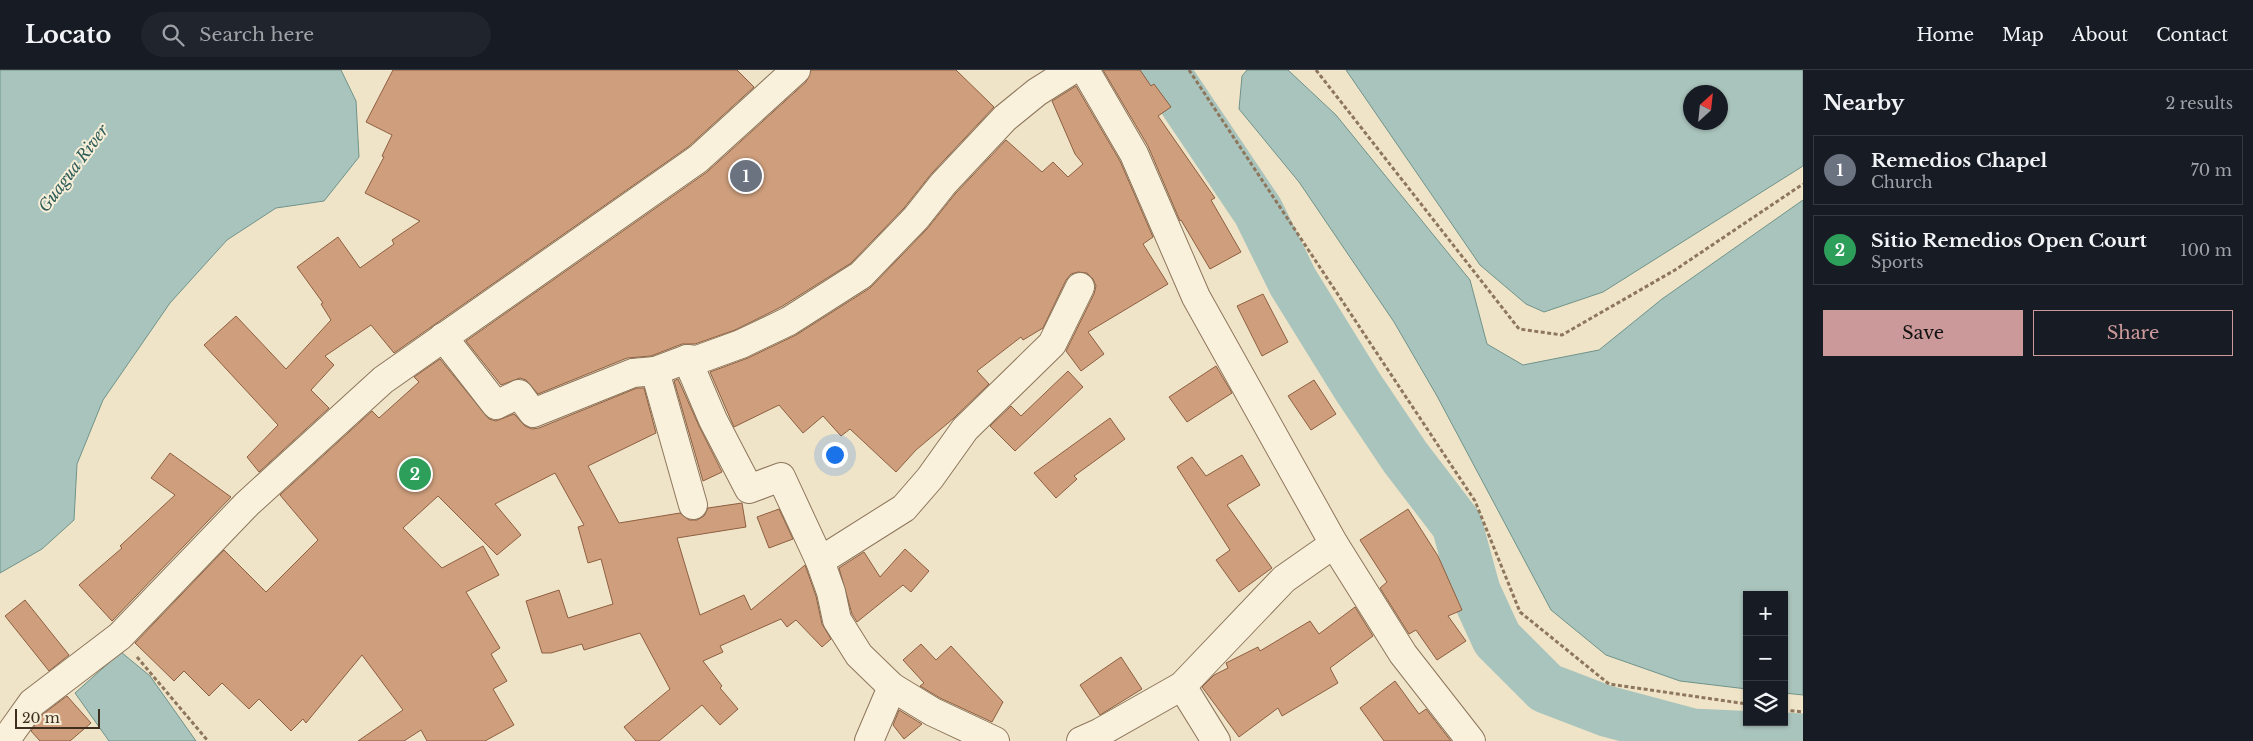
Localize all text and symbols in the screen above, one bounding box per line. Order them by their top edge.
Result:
search box [141,12,491,57]
text: Locato [25,20,111,49]
icon: search [159,21,187,49]
text: Search here [199,23,314,46]
text: Home [1916,24,1974,46]
text: Map [2002,24,2044,46]
text: About [2072,24,2128,46]
text: Contact [2156,24,2228,46]
north arrow [1683,85,1728,130]
text: Nearby [1823,90,1904,116]
text: 2 results [2165,93,2233,113]
water label: Guagua River [34,120,113,216]
text: Remedios Chapel [1871,149,2047,172]
pin: 1 [730,157,762,195]
text: 1 [1837,160,1843,180]
text: 70 m [2191,160,2232,180]
text: Church [1871,172,1933,192]
text: Sitio Remedios Open Court [1871,229,2147,252]
text: 2 [1835,240,1845,260]
text: 100 m [2180,240,2232,260]
text: Sports [1871,252,1924,272]
button: Save [1823,310,2023,356]
button: Share [2033,310,2233,356]
your location [822,442,848,468]
pin: 2 [399,455,431,493]
map controls [1743,591,1788,726]
button: + [1743,591,1788,636]
button: − [1743,636,1788,681]
button: layers [1743,681,1788,726]
scale bar [15,706,100,729]
text: 20 m [22,709,60,727]

